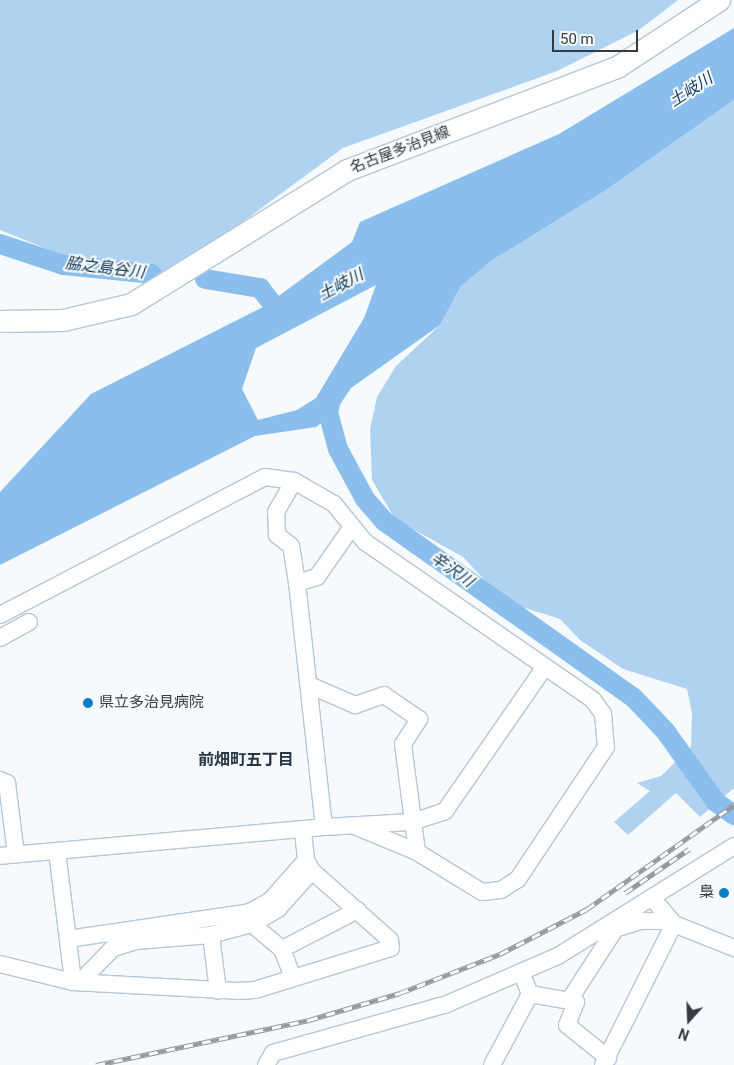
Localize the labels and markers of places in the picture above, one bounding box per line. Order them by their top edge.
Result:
place label: 県立多治見病院 [99,694,204,712]
marker: 県立多治見病院 [81,696,95,710]
place label: 梟 [699,884,714,902]
marker: 梟 [718,887,730,899]

